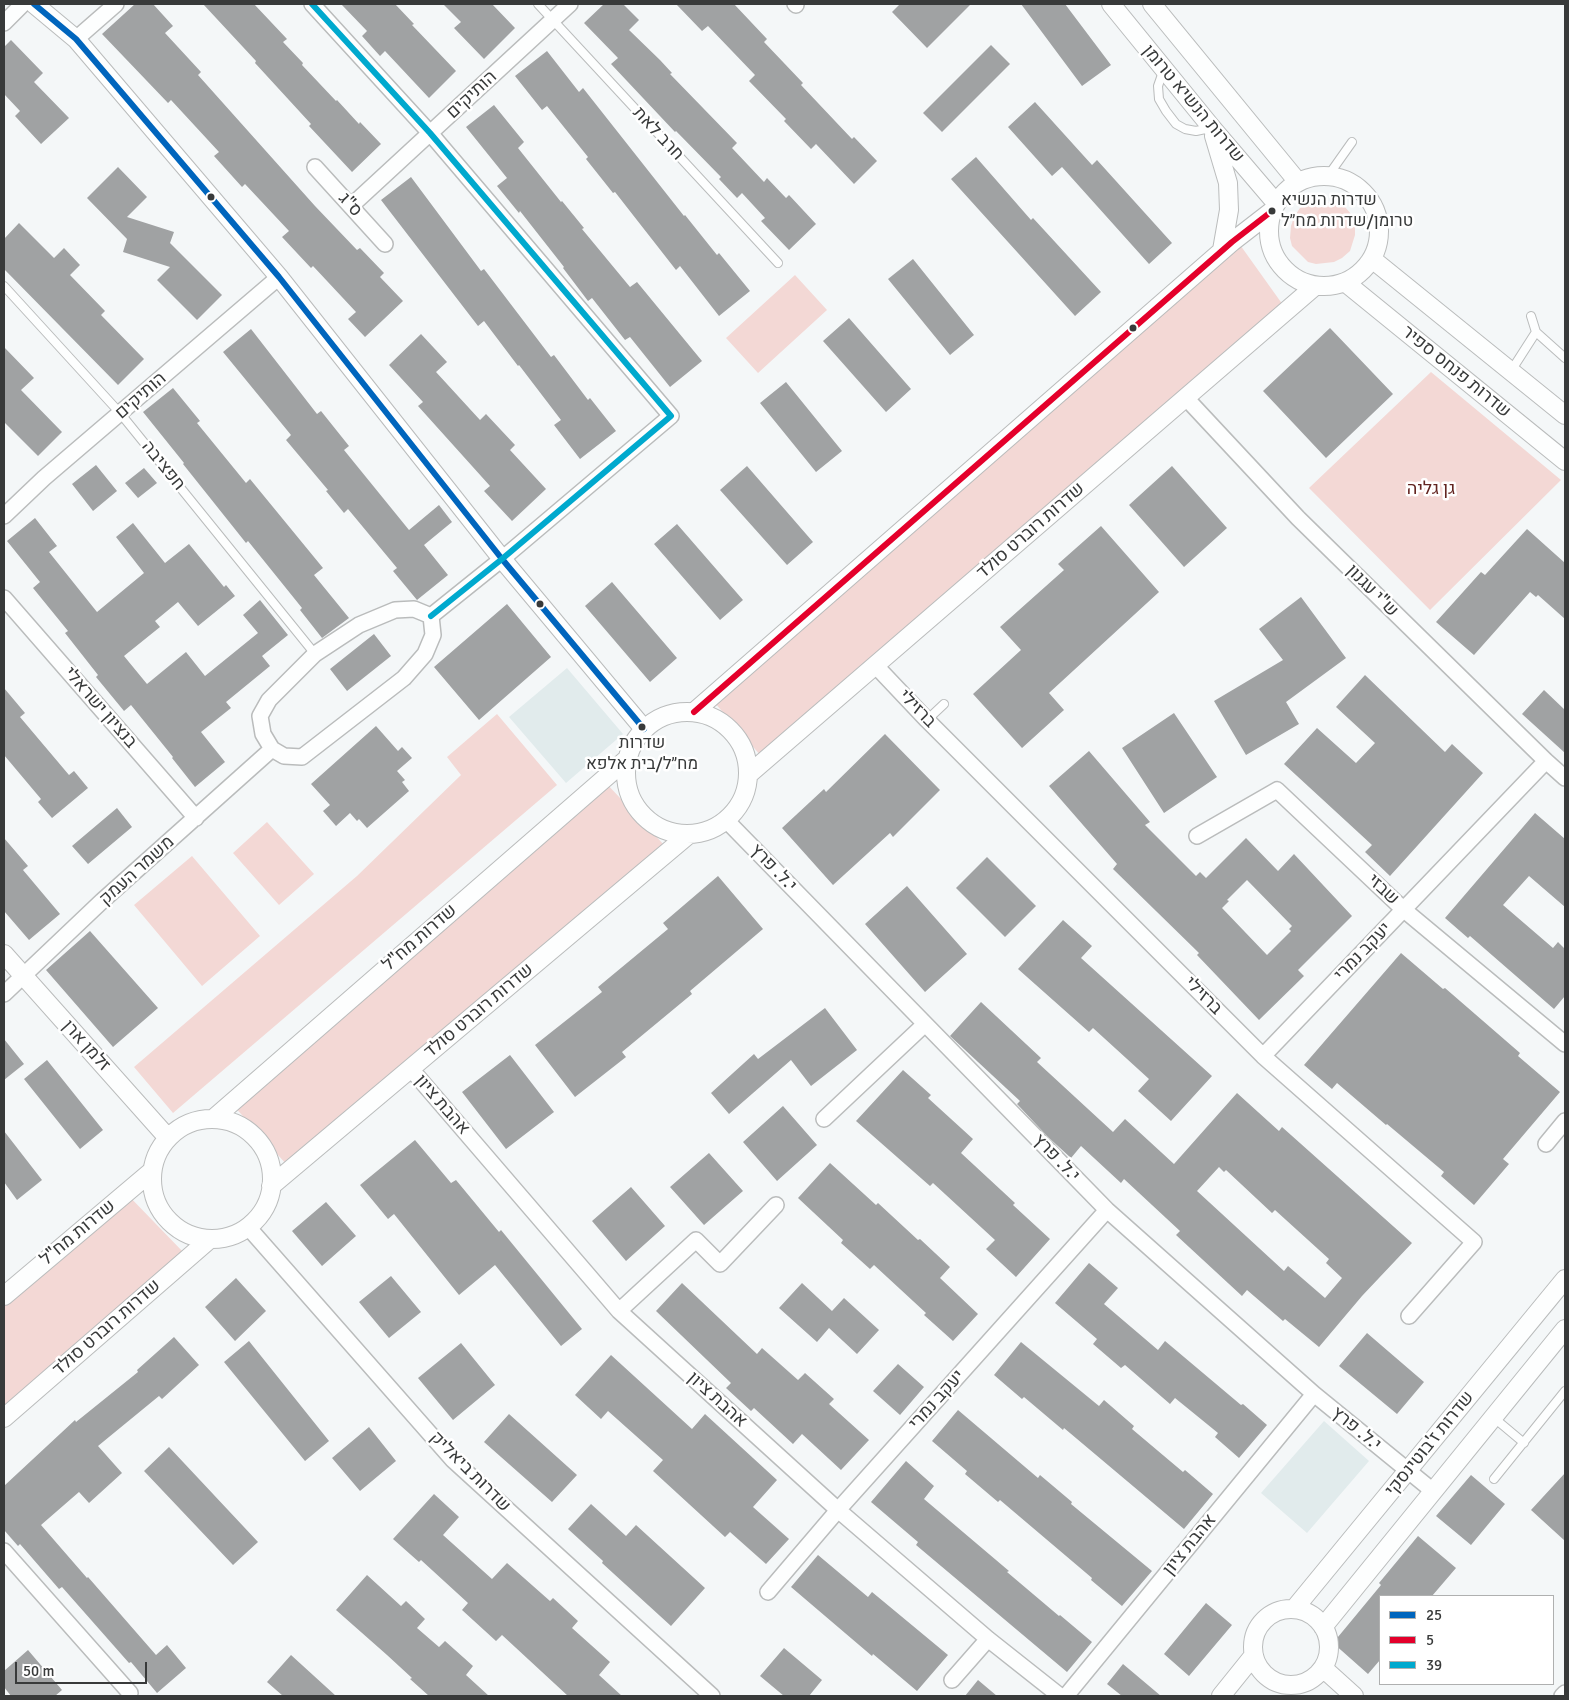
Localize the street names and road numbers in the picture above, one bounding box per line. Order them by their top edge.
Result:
street label: שדרות הנשיא טרומן [1137,41,1249,167]
street label: הותיקים [442,66,502,124]
street label: חרב לאת [628,103,688,165]
street label: ס"ג [333,188,367,222]
street label: שדרות פנחס ספיר [1397,321,1515,423]
street label: הותיקים [111,368,171,424]
street label: חפציבה [137,437,189,495]
street label: שדרות רוברט סולד [973,478,1089,584]
street label: ש"י עגנון [1341,560,1403,622]
street label: בנציון ישראלי [59,663,141,753]
street label: ברזילי [894,685,940,733]
street label: משמר העמק [95,832,179,910]
street label: י.ל. פרץ [745,840,801,896]
street label: שבזי [1363,870,1403,910]
street label: שדרות מח"ל [378,900,462,976]
street label: יעקב נמרי [1330,918,1396,986]
street label: שדרות רוברט סולד [420,959,538,1063]
street label: ברזילי [1180,973,1226,1019]
street label: זלמן ארן [57,1016,115,1076]
street label: אהבת ציון [410,1071,474,1139]
street label: י.ל. פרץ [1028,1130,1084,1186]
street label: שדרות מח"ל [36,1195,120,1271]
street label: שדרות רוברט סולד [49,1275,165,1381]
street label: יעקב נמרי [905,1366,969,1434]
street label: אהבת ציון [683,1368,751,1432]
street label: שדרות ז'בוטינסקי [1381,1387,1479,1501]
street label: י.ל. פרץ [1327,1402,1385,1456]
street label: שדרות ביאליק [425,1427,515,1517]
street label: אהבת ציון [1159,1510,1221,1580]

